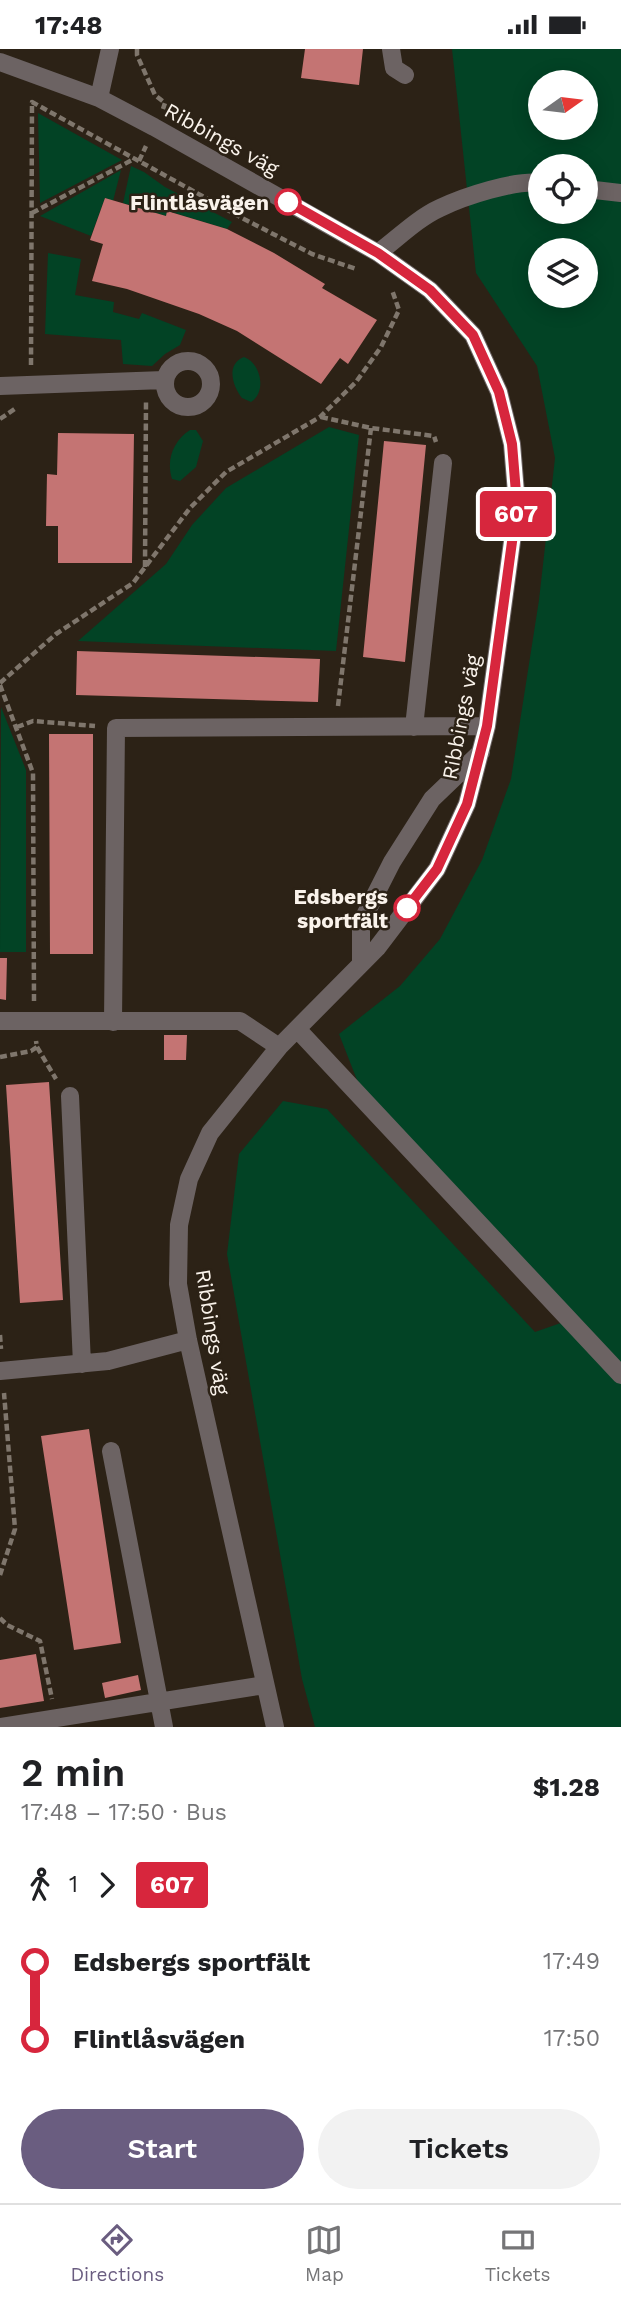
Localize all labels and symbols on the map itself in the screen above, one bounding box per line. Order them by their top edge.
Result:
north arrow [528,70,598,140]
street label: Ribbings väg [160,97,284,181]
marker: Flintlåsvägen [275,189,301,215]
place label: Flintlåsvägen [130,190,269,215]
line badge: 607 [476,491,556,537]
street label: Ribbings väg [437,652,486,782]
place label: Edsbergs sportfält [293,884,388,933]
marker: Edsbergs sportfält [394,895,420,921]
street label: Ribbings väg [191,1267,235,1397]

